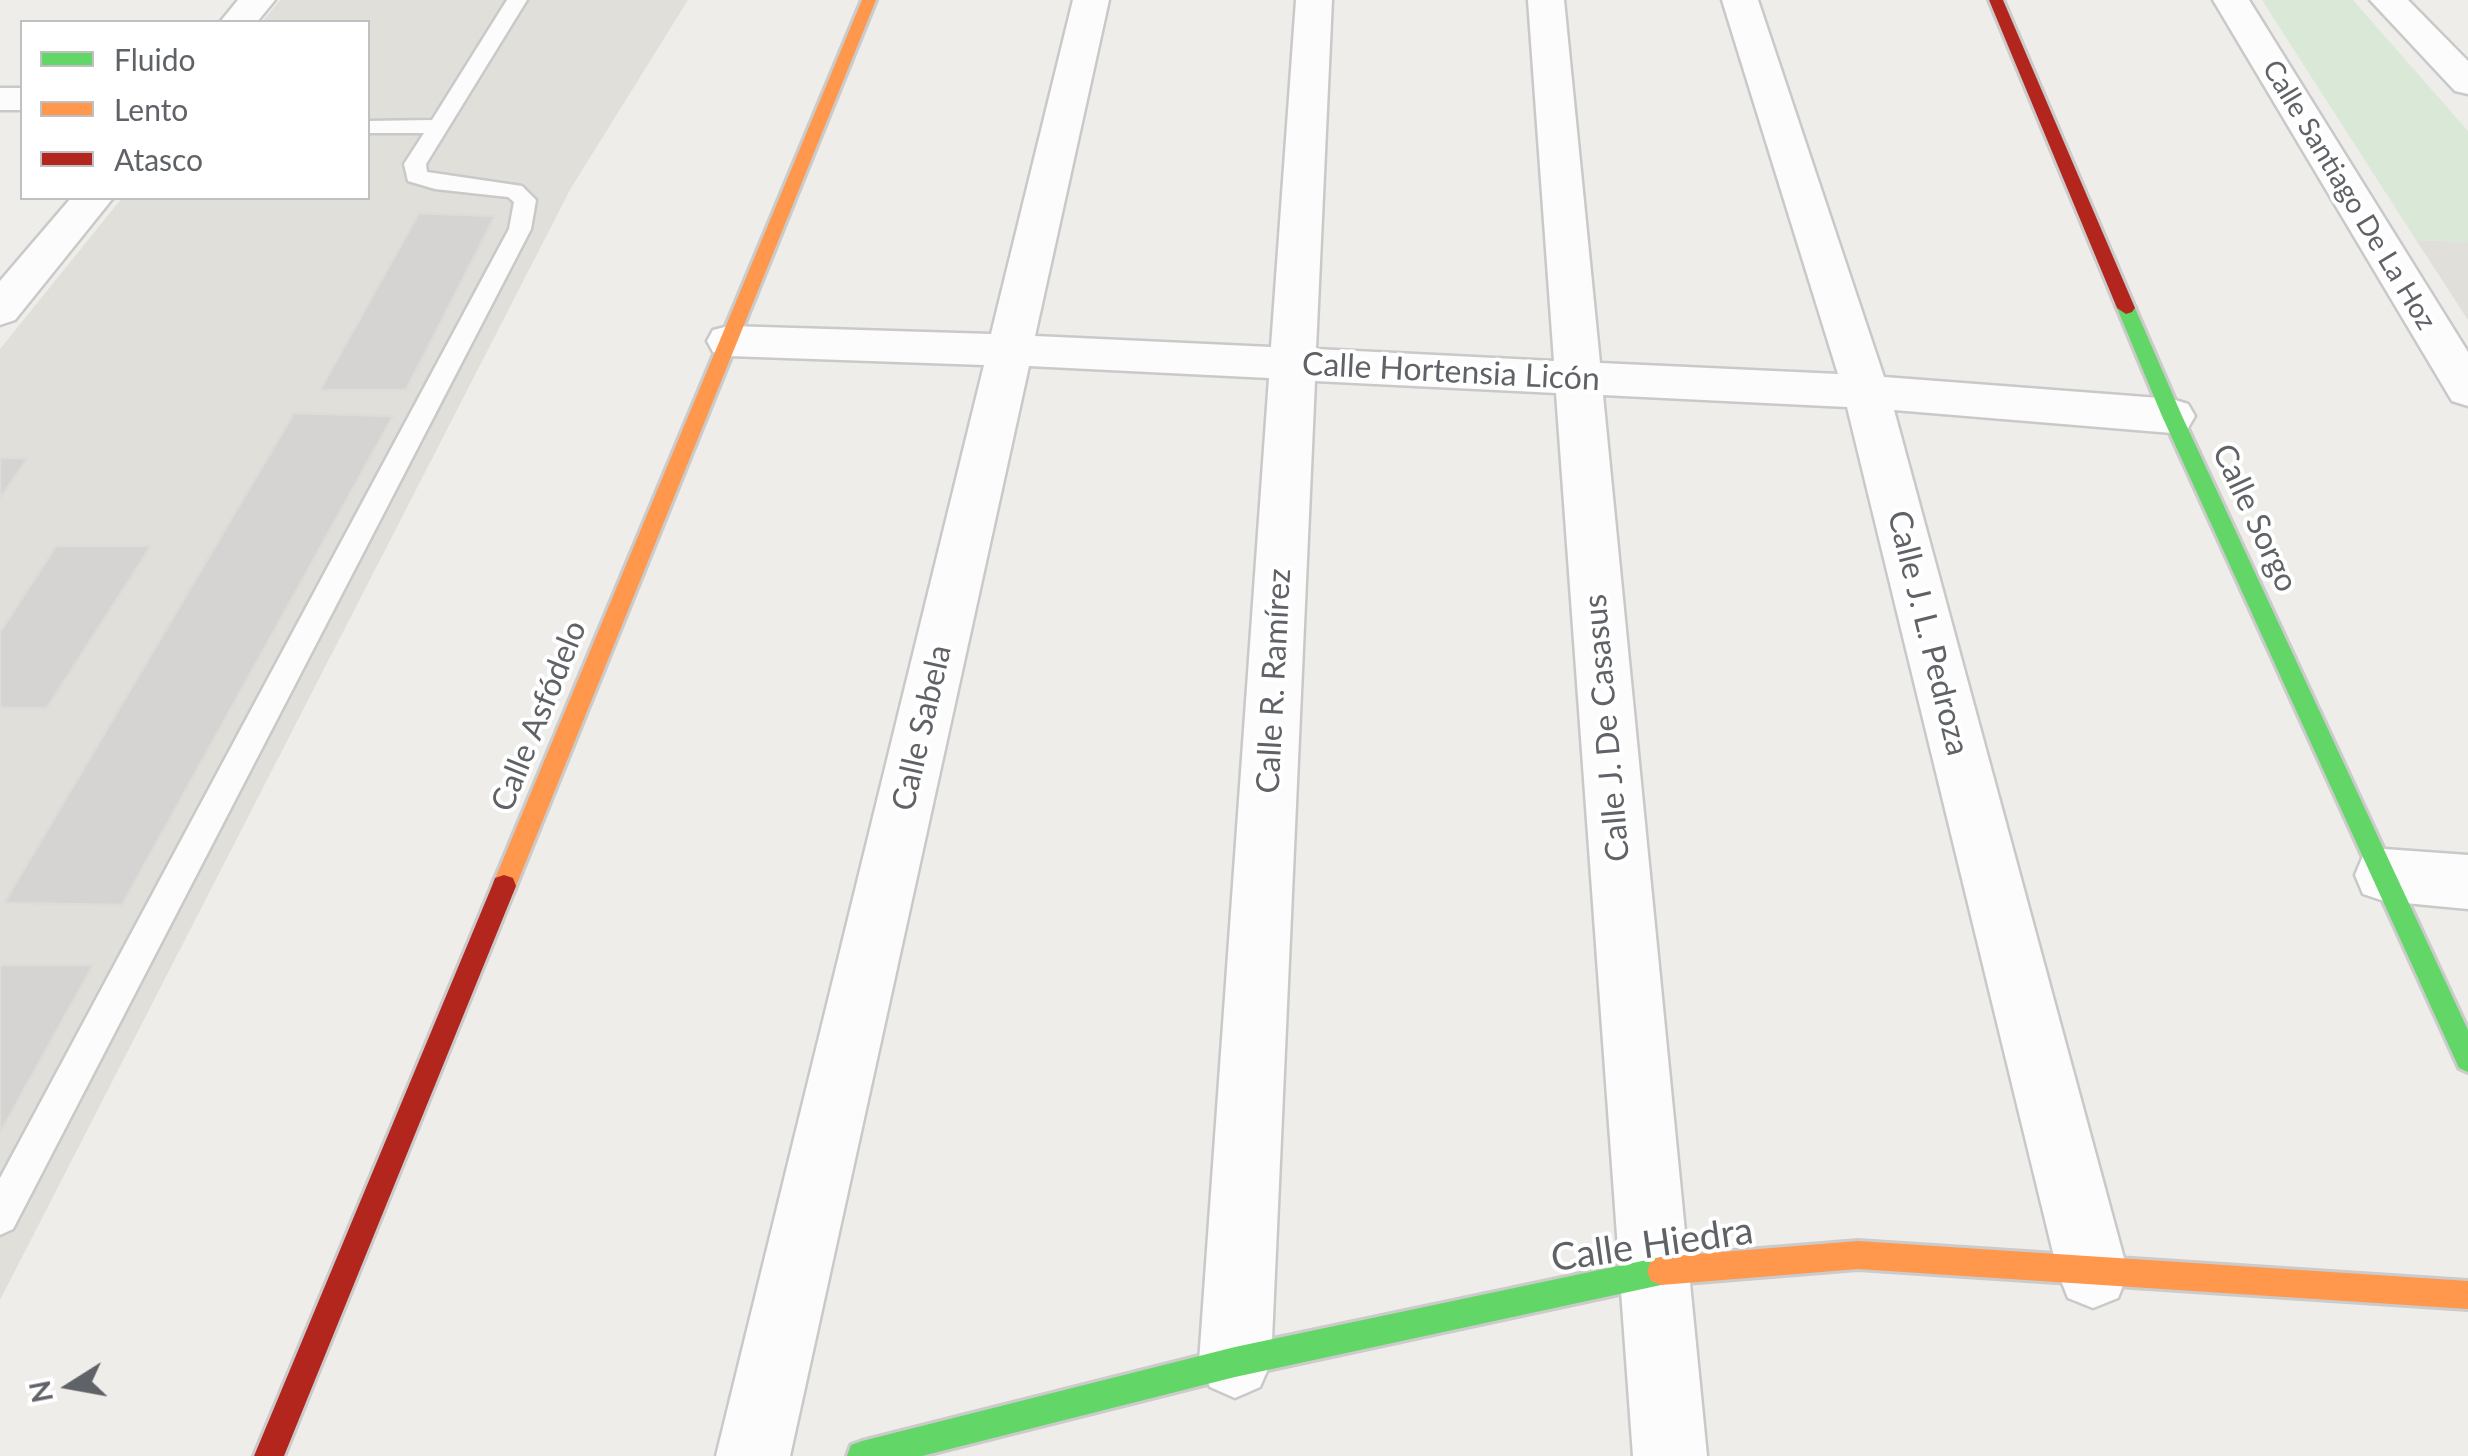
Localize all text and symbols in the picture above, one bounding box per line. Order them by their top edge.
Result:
legend [20,20,370,200]
text: Fluido [114,41,196,77]
street label: Calle Santiago De La Hoz [2255,54,2443,336]
text: Lento [114,91,188,127]
text: Atasco [114,141,203,177]
street label: Calle Hortensia Licón [1301,345,1601,399]
street label: Calle Sorgo [2204,438,2306,598]
street label: Calle J. L. Pedroza [1879,507,1977,759]
street label: Calle R. Ramírez [1249,567,1299,795]
street label: Calle J. De Casasus [1576,593,1638,863]
street label: Calle Asfódelo [483,615,595,817]
street label: Calle Sabela [884,641,960,815]
street label: Calle Hiedra [1548,1208,1756,1282]
north arrow [20,1336,120,1436]
text: N [22,1378,59,1406]

